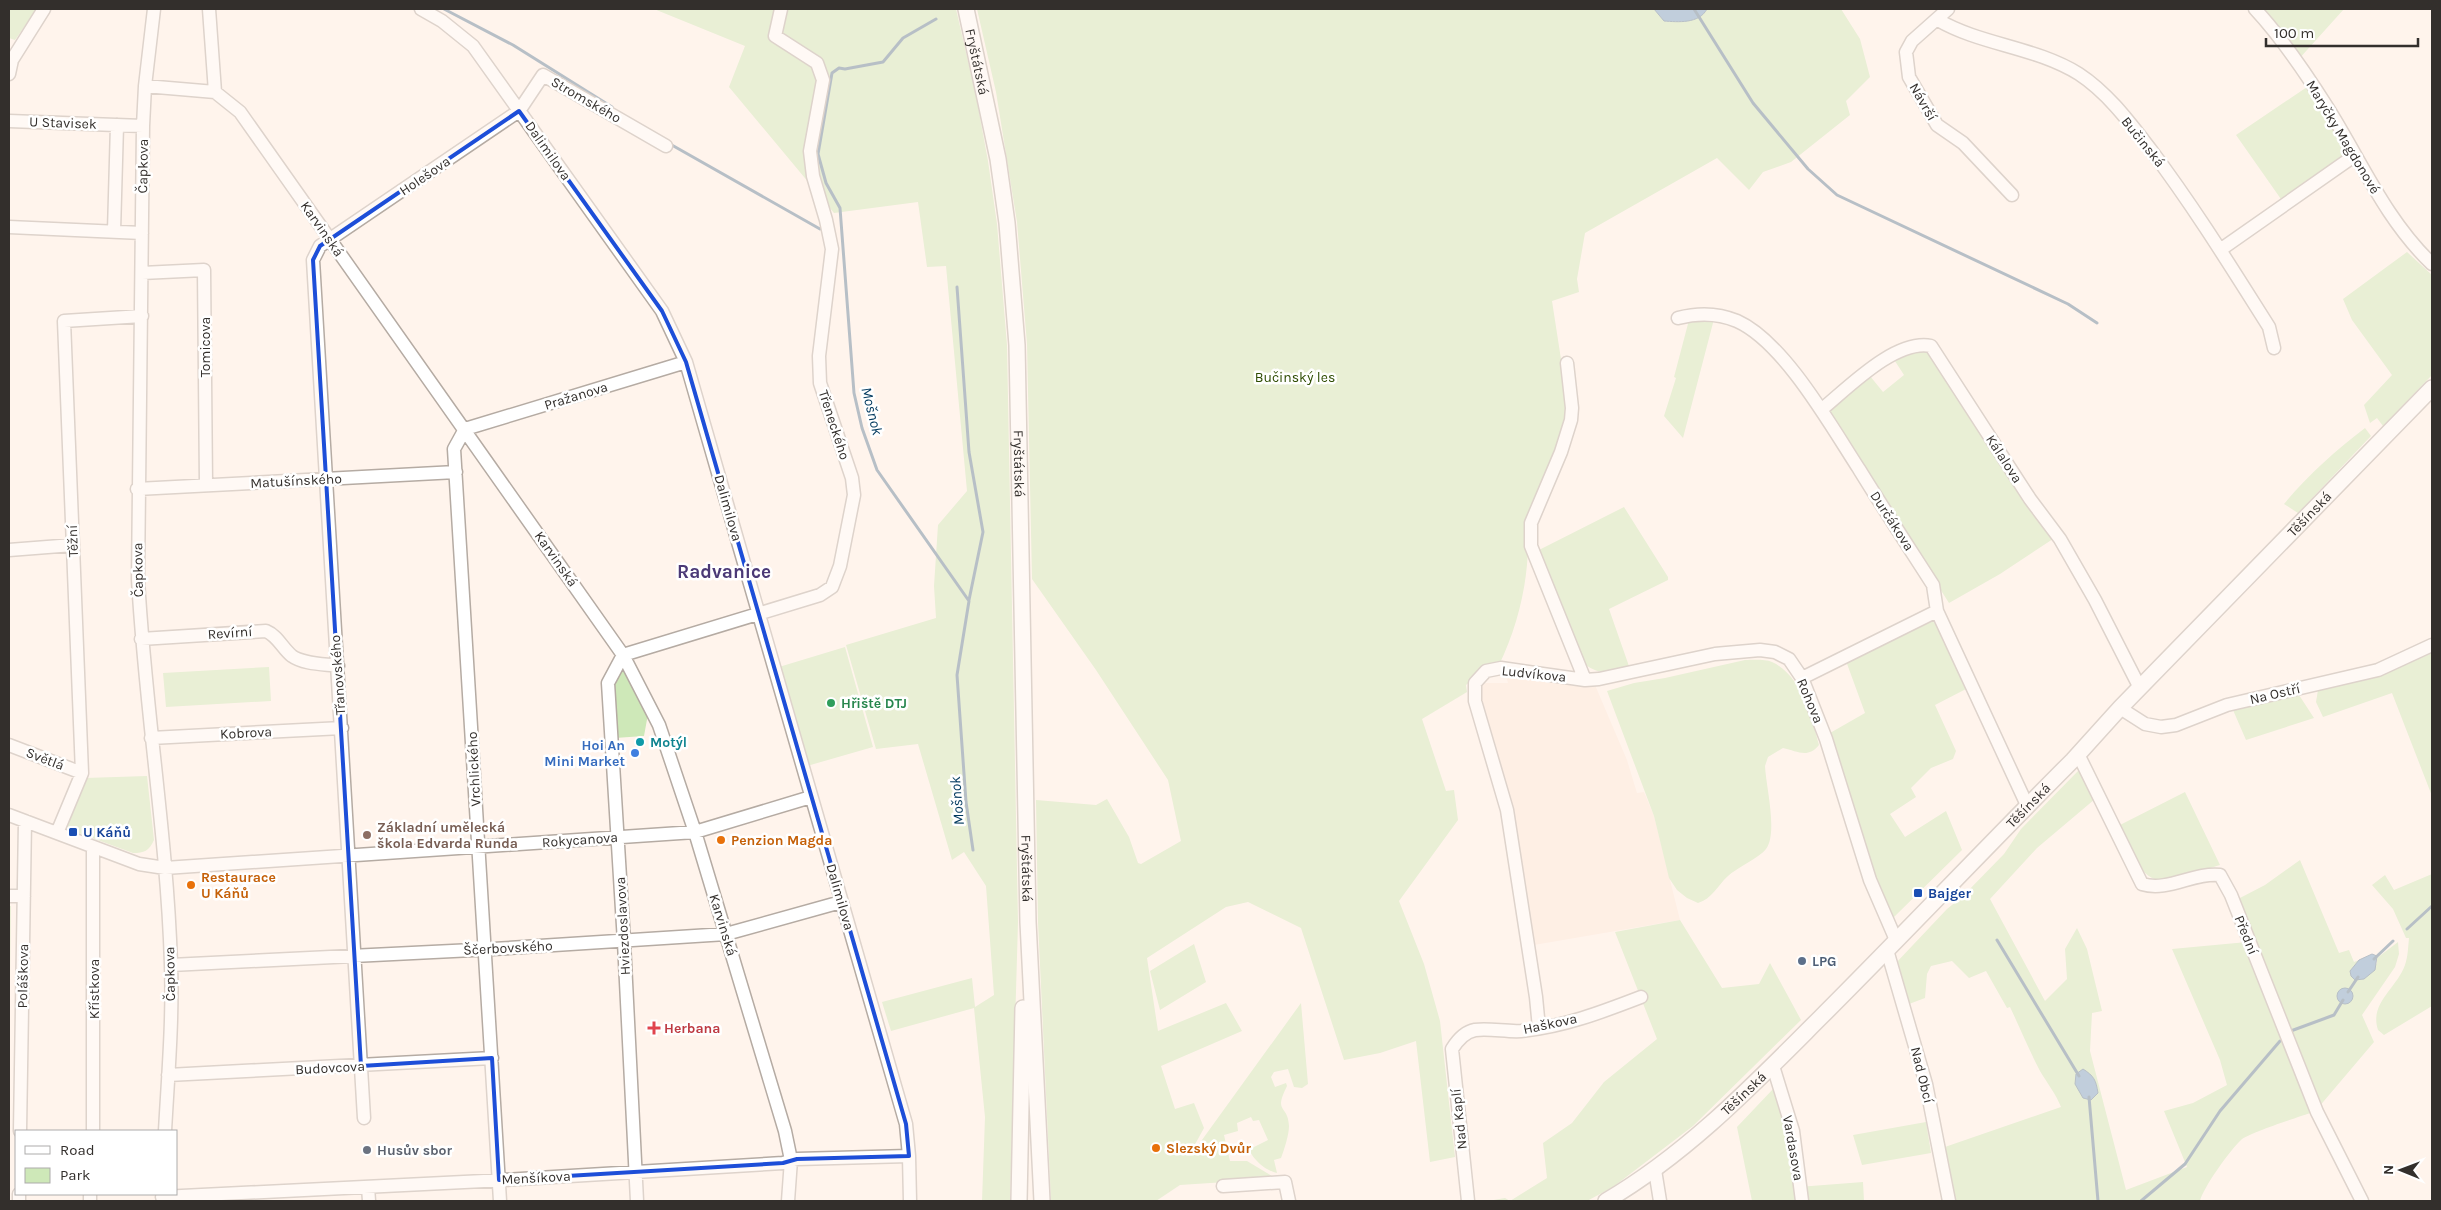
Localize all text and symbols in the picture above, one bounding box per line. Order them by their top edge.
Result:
scale bar [2266,15,2418,47]
text: 100 m [2274,24,2314,42]
street label: Fryštátská [962,27,993,97]
street label: Stromského [548,73,624,127]
street label: Maryčky Magdonové [2302,77,2384,197]
street label: Návrší [1905,80,1941,125]
street label: U Stavisek [29,113,97,133]
street label: Bučinská [2118,113,2168,171]
street label: Dalimilova [521,118,575,184]
street label: Čapkova [134,138,152,194]
street label: Holešova [396,153,454,199]
street label: Karvinská [297,198,347,260]
street label: Tomicova [197,317,214,377]
park label: Bučinský les [1255,369,1335,386]
street label: Pražanova [542,378,610,414]
water label: Mošnok [857,385,887,437]
street label: Třeneckého [815,388,853,462]
street label: Fryštátská [1010,430,1028,497]
street label: Kálalova [1982,432,2026,486]
street label: Matušínského [250,470,342,492]
street label: Dalimilova [710,473,746,543]
street label: Durčákova [1866,488,1918,554]
street label: Těšínská [2284,488,2335,540]
street label: Těžní [64,524,82,557]
street label: Karvinská [531,528,581,590]
street label: Čapkova [129,542,147,598]
district label: Radvanice [677,561,771,583]
street label: Revírní [207,623,254,643]
street label: Třanovského [327,634,349,716]
street label: Ludvíkova [1501,662,1567,686]
street label: Rohova [1793,676,1827,726]
street label: Na Ostří [2248,680,2303,708]
place label: Hřiště DTJ [841,695,907,712]
marker: Hřiště DTJ [825,697,837,709]
street label: Kobrova [220,723,272,743]
street label: Vrchlického [464,731,484,807]
place label: Motýl [650,734,687,751]
marker: Motýl [634,736,646,748]
place label: Hoi An Mini Market [544,737,625,770]
street label: Světlá [23,744,67,774]
marker: Hoi An Mini Market [629,747,641,759]
water label: Mošnok [946,775,968,826]
street label: Těšínská [2002,779,2054,831]
place label: Základní umělecká škola Edvarda Runda [377,819,518,852]
place label: U Káňů [83,824,131,841]
marker: U Káňů [67,826,79,838]
marker: Základní umělecká škola Edvarda Runda [361,829,373,841]
street label: Rokycanova [541,829,619,851]
place label: Penzion Magda [731,832,832,849]
marker: Penzion Magda [715,834,727,846]
street label: Fryštátská [1018,835,1036,902]
street label: Dalimilova [822,862,858,932]
place label: Restaurace U Káňů [201,869,276,902]
street label: Hviezdoslavova [612,876,634,976]
marker: Restaurace U Káňů [185,879,197,891]
place label: Bajger [1928,885,1972,902]
marker: Bajger [1912,887,1924,899]
street label: Karvinská [706,892,740,958]
street label: Přední [2230,913,2262,958]
street label: Ščerbovského [463,937,553,959]
street label: Poláškova [14,944,32,1008]
street label: Čapkova [161,946,179,1002]
place label: LPG [1812,953,1837,970]
marker: LPG [1796,955,1808,967]
street label: Křístkova [86,959,103,1019]
street label: Haškova [1521,1010,1579,1038]
place label: Herbana [664,1020,721,1037]
marker: Herbana [648,1022,660,1034]
street label: Nad Obcí [1907,1045,1937,1106]
street label: Budovcova [295,1058,365,1078]
street label: Těšínská [1717,1068,1770,1119]
street label: Nad Kaplí [1447,1087,1471,1150]
street label: Vardasova [1779,1114,1807,1182]
legend [15,1130,178,1195]
place label: Slezský Dvůr [1166,1140,1251,1157]
text: Road [60,1141,95,1159]
place label: Husův sbor [377,1142,453,1159]
marker: Slezský Dvůr [1150,1142,1162,1154]
marker: Husův sbor [361,1144,373,1156]
north arrow [2376,1145,2426,1195]
text: N [2380,1165,2397,1175]
text: Park [60,1166,90,1184]
street label: Menšíkova [501,1168,571,1188]

